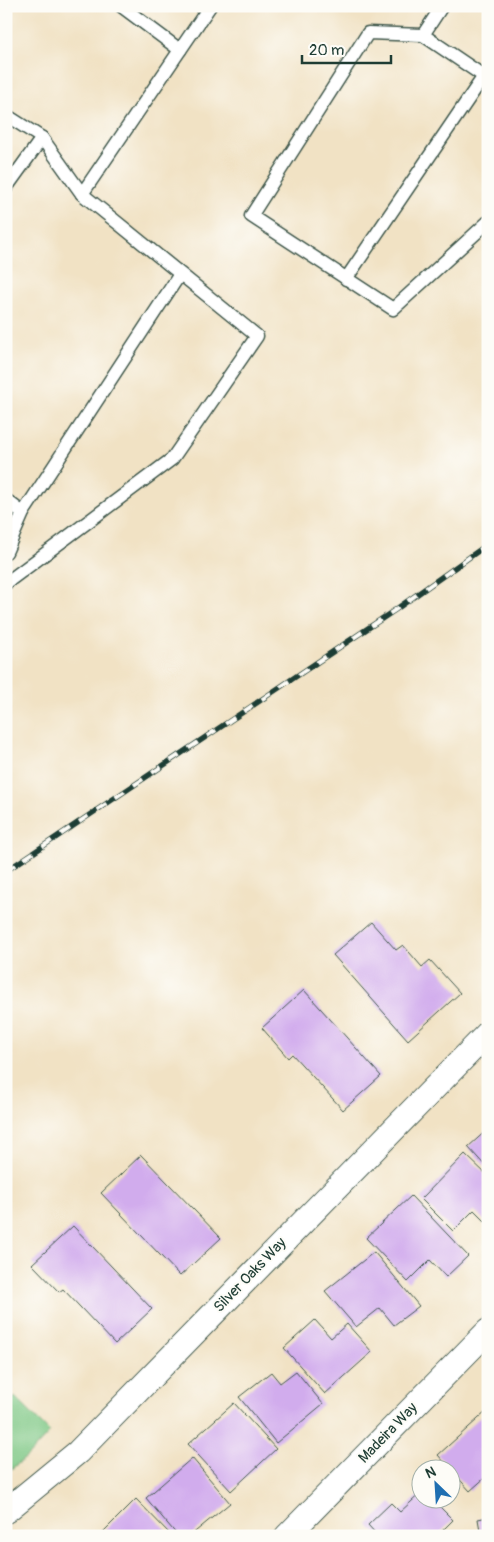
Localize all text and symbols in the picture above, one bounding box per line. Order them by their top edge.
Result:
scale bar [302,32,390,64]
text: 20 m [309,41,344,60]
street label: Silver Oaks Way [210,1233,291,1316]
street label: Madeira Way [354,1398,422,1467]
north arrow [412,1460,462,1510]
text: N [423,1463,439,1482]

